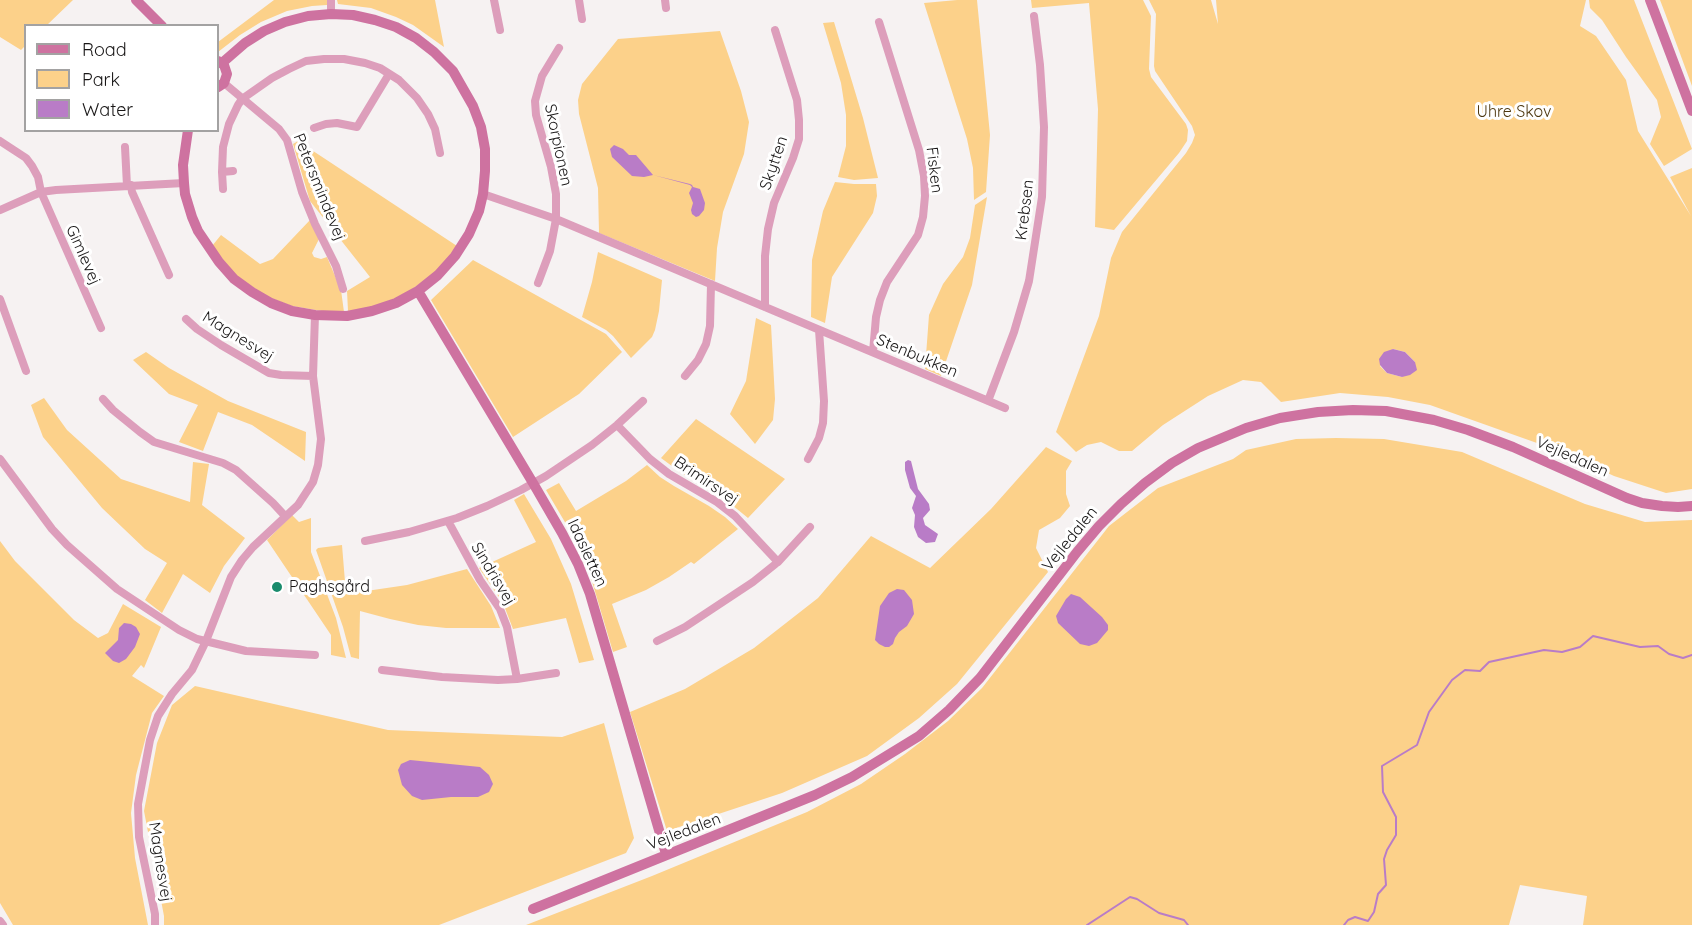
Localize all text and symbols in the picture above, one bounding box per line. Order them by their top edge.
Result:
legend [24,24,219,132]
text: Road [82,38,127,61]
text: Park [82,68,120,91]
text: Water [82,98,133,121]
street label: Skorpionen [540,102,576,188]
park label: Uhre Skov [1477,102,1551,122]
street label: Petersmindevej [289,130,349,244]
street label: Skytten [756,134,792,192]
street label: Fisken [922,146,946,194]
street label: Krebsen [1012,179,1038,241]
street label: Gimlevej [61,222,105,288]
street label: Magnesvej [199,308,277,366]
street label: Stenbukken [873,330,961,382]
street label: Vejledalen [1533,432,1611,482]
street label: Brimirsvej [670,453,742,509]
street label: Vejledalen [1038,503,1102,575]
street label: Idasletten [563,516,611,590]
street label: Sindrisvej [467,539,519,609]
place label: Paghsgård [289,577,370,597]
marker: Paghsgård [270,580,284,594]
street label: Vejledalen [644,809,724,855]
street label: Magnesvej [144,821,176,903]

